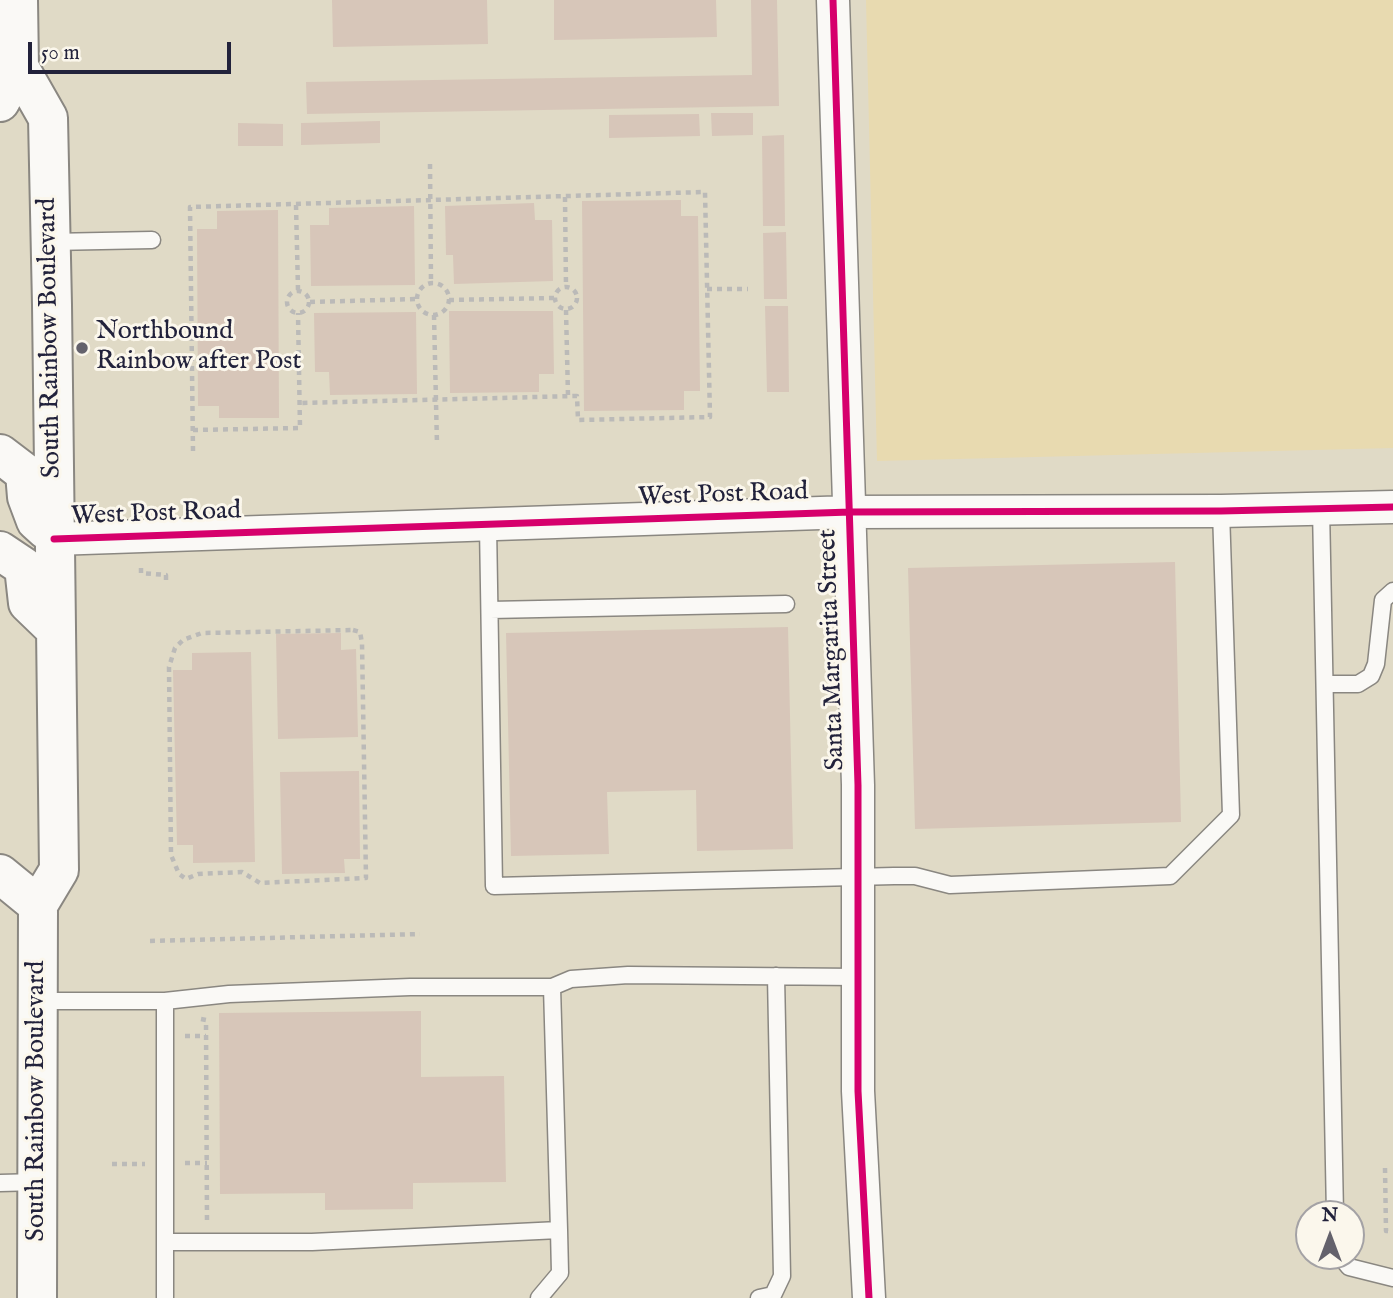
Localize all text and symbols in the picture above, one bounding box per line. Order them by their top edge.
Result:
scale bar [32,28,234,72]
text: 50 m [41,40,80,67]
street label: South Rainbow Boulevard [33,197,69,479]
place label: Northbound Rainbow after Post [96,317,301,378]
marker: Northbound Rainbow after Post [74,340,90,356]
street label: West Post Road [637,477,809,515]
street label: West Post Road [70,496,242,534]
street label: Santa Margarita Street [813,529,853,771]
street label: South Rainbow Boulevard [22,961,54,1241]
north arrow [1295,1200,1365,1270]
text: N [1322,1204,1338,1228]

